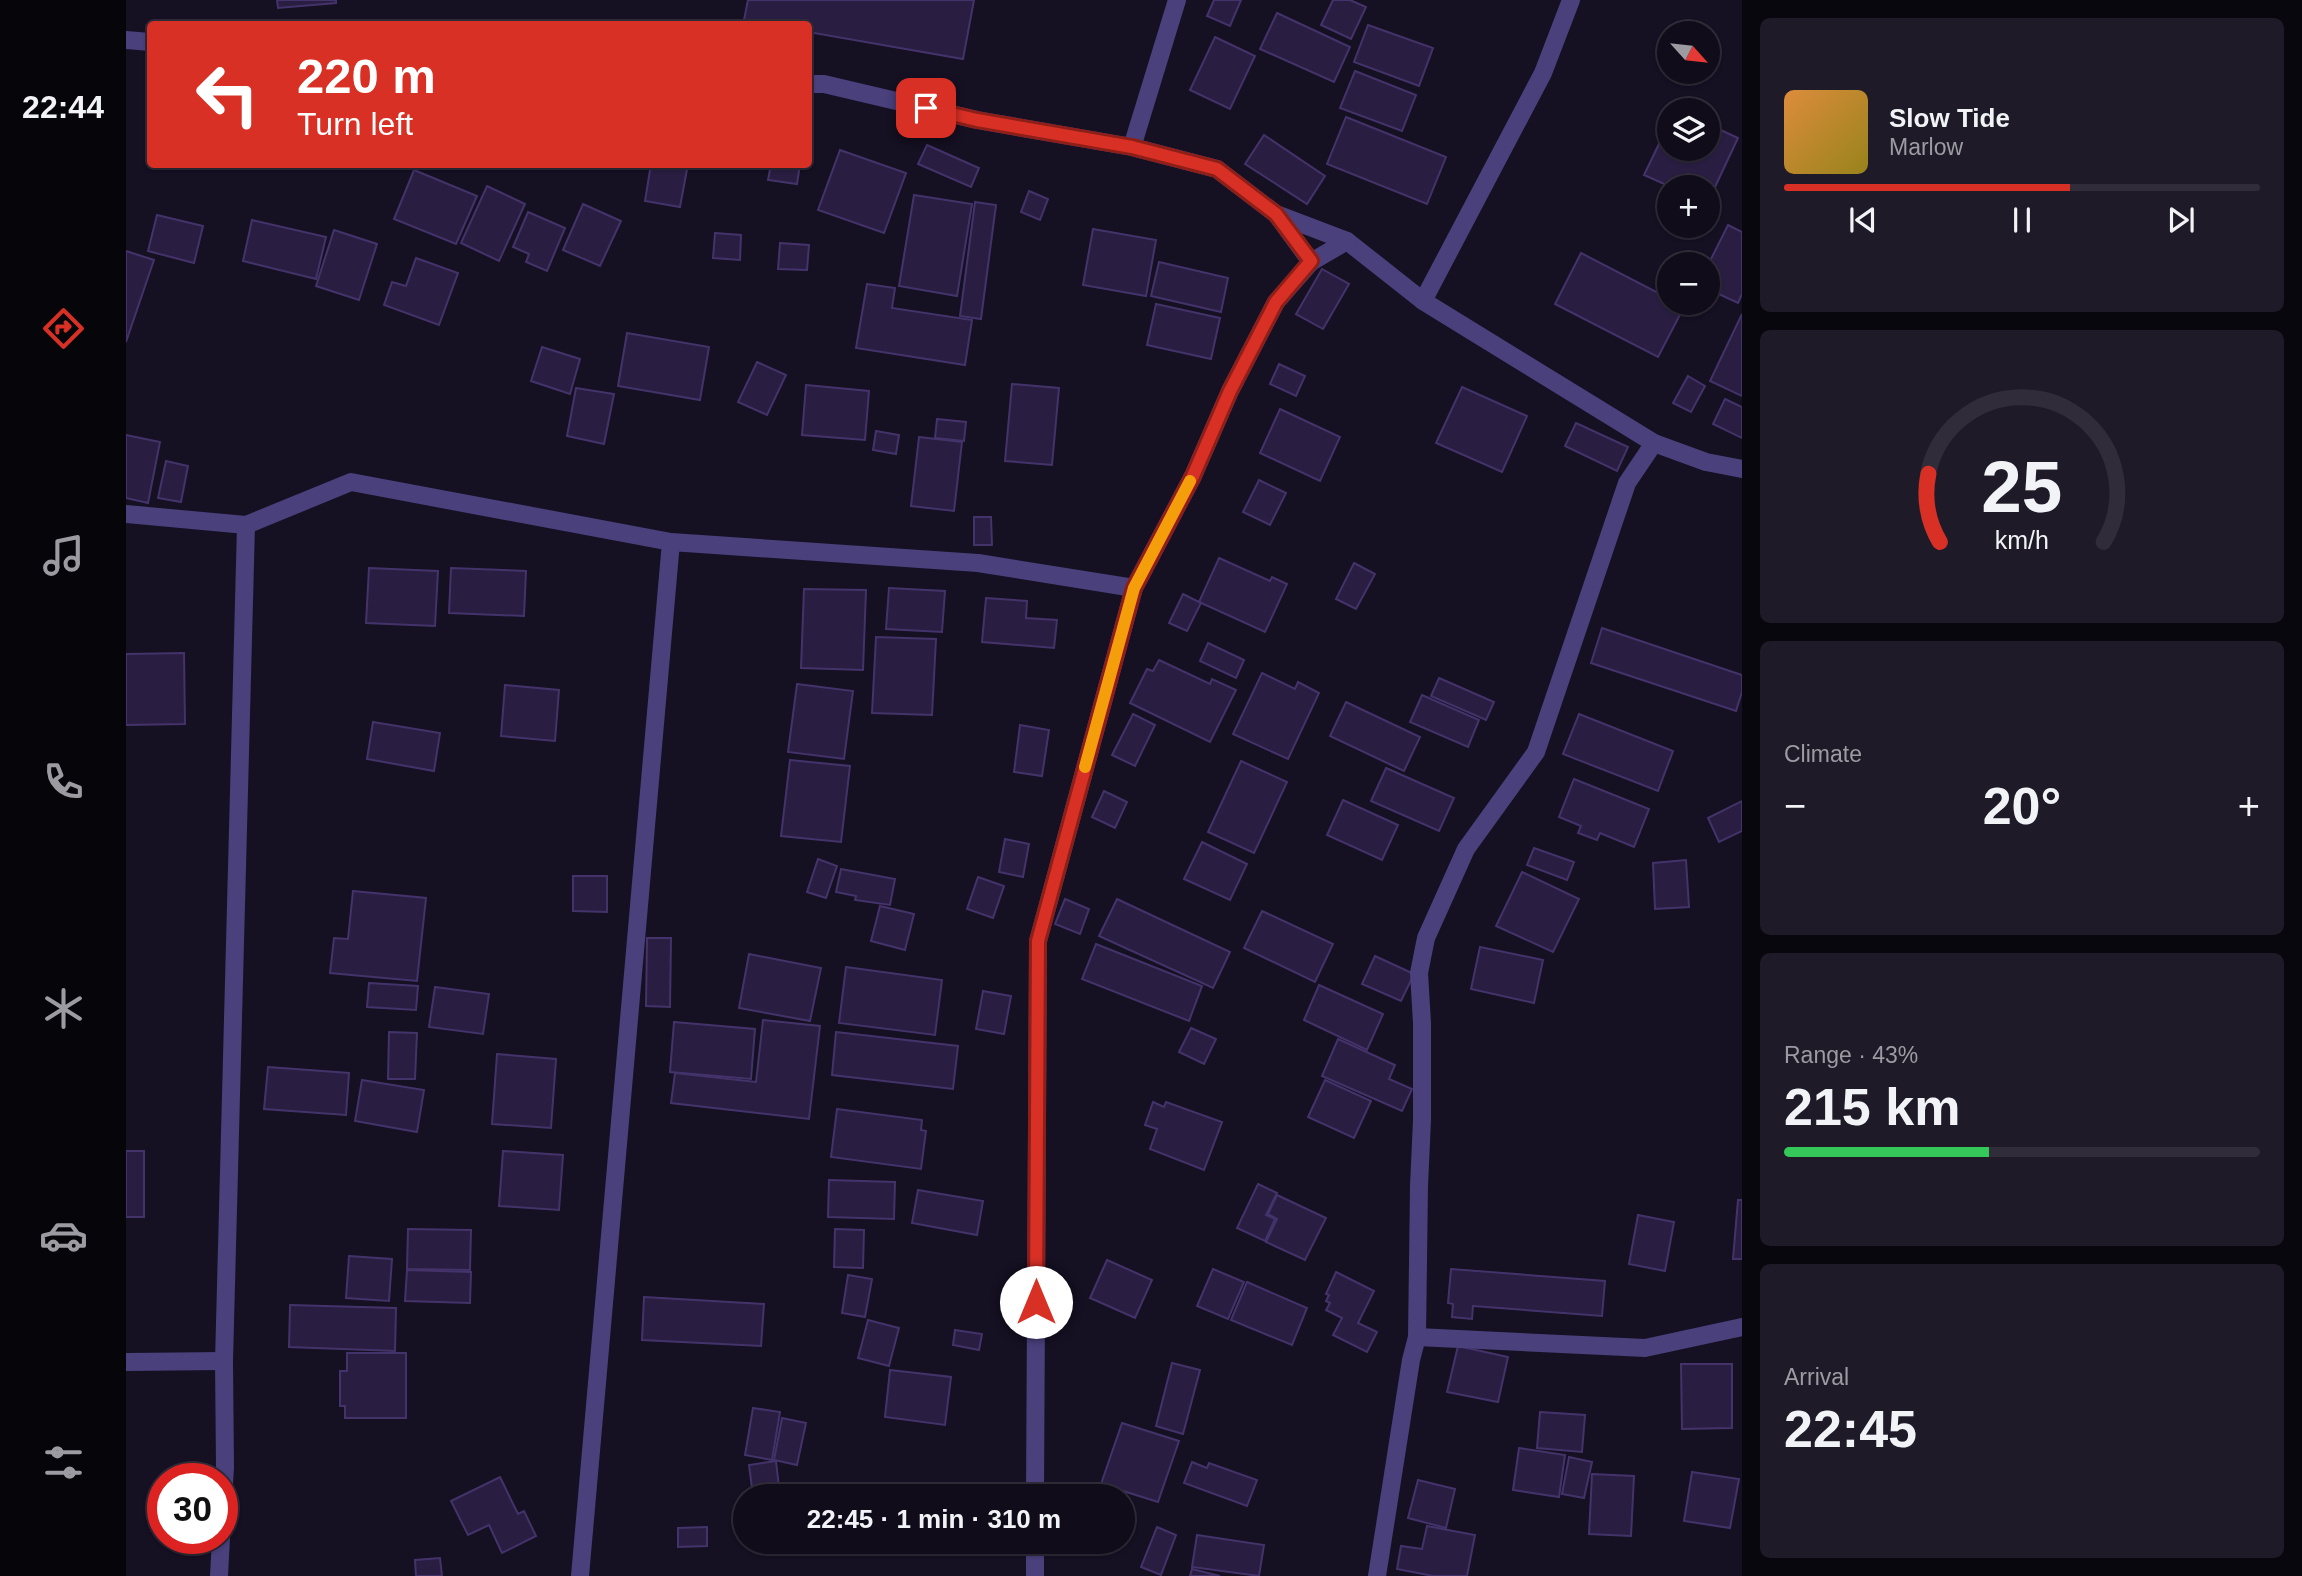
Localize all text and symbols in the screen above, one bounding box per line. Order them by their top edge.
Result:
north arrow [1657,21,1720,84]
map controls [1657,21,1720,315]
icon: left [182,49,273,140]
text: 220 m [297,49,436,103]
pin [896,78,956,138]
text: 22:44 [22,89,104,125]
icon: arrive [907,89,945,127]
button: layers [1657,98,1720,161]
text: Slow Tide [1889,103,2010,133]
text: Turn left [297,106,413,142]
text: Marlow [1889,134,1963,160]
button: + [1657,175,1720,238]
icon: previous [1844,201,1882,239]
icon: pause [2003,201,2041,239]
icon: next [2162,201,2200,239]
button: − [1657,252,1720,315]
icon: directions [39,304,88,353]
text: 25 [1982,447,2062,528]
text: km/h [1995,526,2049,554]
icon: music [39,531,88,580]
text: Climate [1784,741,1862,767]
icon: phone [39,757,88,806]
text: 20° [1983,777,2061,835]
text: − [1784,785,1806,827]
text: + [2238,785,2260,827]
icon: climate [39,984,88,1033]
text: Range · 43% [1784,1042,1918,1068]
text: 215 km [1784,1078,1960,1136]
icon: car [39,1211,88,1260]
position arrow [999,1265,1073,1339]
text: Arrival [1784,1364,1849,1390]
text: 22:45 [1784,1400,1917,1458]
icon: filters [39,1438,88,1487]
speed limit sign: 30 [147,1463,238,1554]
text: 22:45 · 1 min · 310 m [807,1504,1061,1534]

